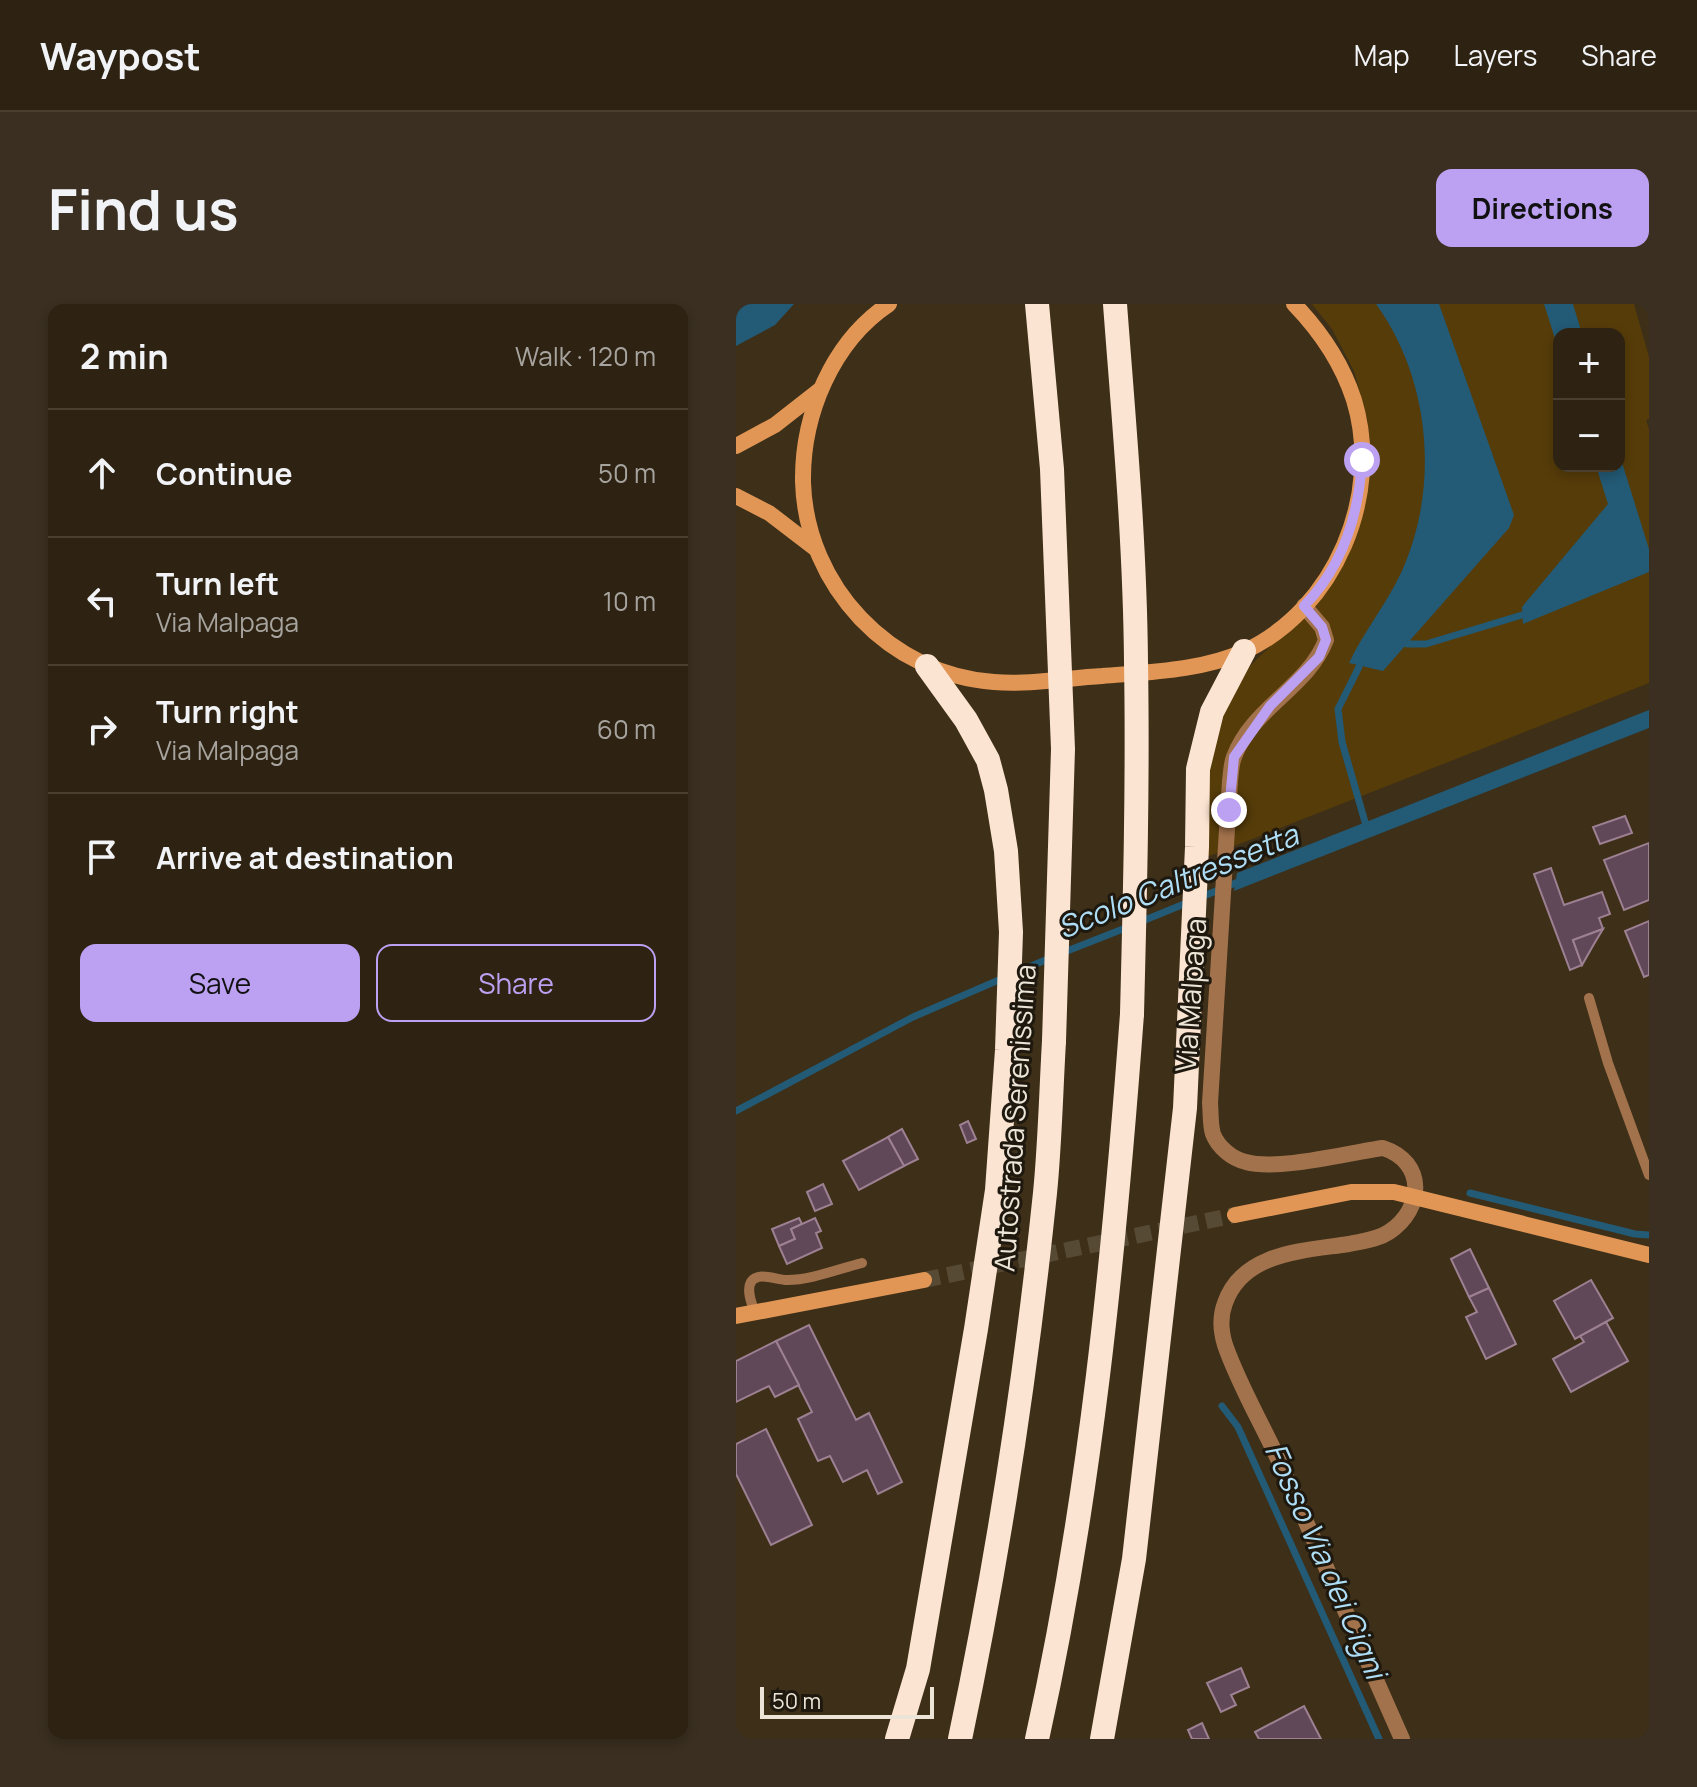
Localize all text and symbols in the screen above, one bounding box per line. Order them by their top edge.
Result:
text: Waypost [40,29,201,81]
text: Map [1354,36,1410,74]
text: Layers [1454,36,1537,74]
text: Share [1581,36,1657,74]
button: Directions [1436,169,1649,247]
text: Find us [48,170,239,247]
map controls [1553,328,1625,472]
button: + [1553,328,1625,400]
text: 2 min [80,333,168,379]
text: Walk · 120 m [515,338,656,374]
button: − [1553,400,1625,472]
route start [1344,442,1380,478]
icon: ahead [80,451,124,495]
text: Continue [156,453,292,494]
text: 50 m [598,455,656,491]
text: Turn left [156,563,279,604]
icon: left [80,579,124,623]
text: 10 m [603,583,656,619]
text: Via Malpaga [156,604,299,640]
text: Turn right [156,691,299,732]
icon: right [80,707,124,751]
text: 60 m [597,711,656,747]
text: Via Malpaga [156,732,299,768]
route end [1211,792,1247,828]
water label: Scolo Caltressetta [1051,813,1305,948]
icon: arrive [80,835,124,879]
text: Arrive at destination [156,837,454,878]
street label: Via Malpaga [1166,917,1214,1073]
button: Save [80,944,360,1022]
button: Share [376,944,656,1022]
street label: Autostrada Serenissima [984,963,1044,1273]
water label: Fosso Via dei Cigni [1256,1436,1398,1688]
scale bar [760,1683,934,1719]
text: 50 m [772,1686,821,1716]

